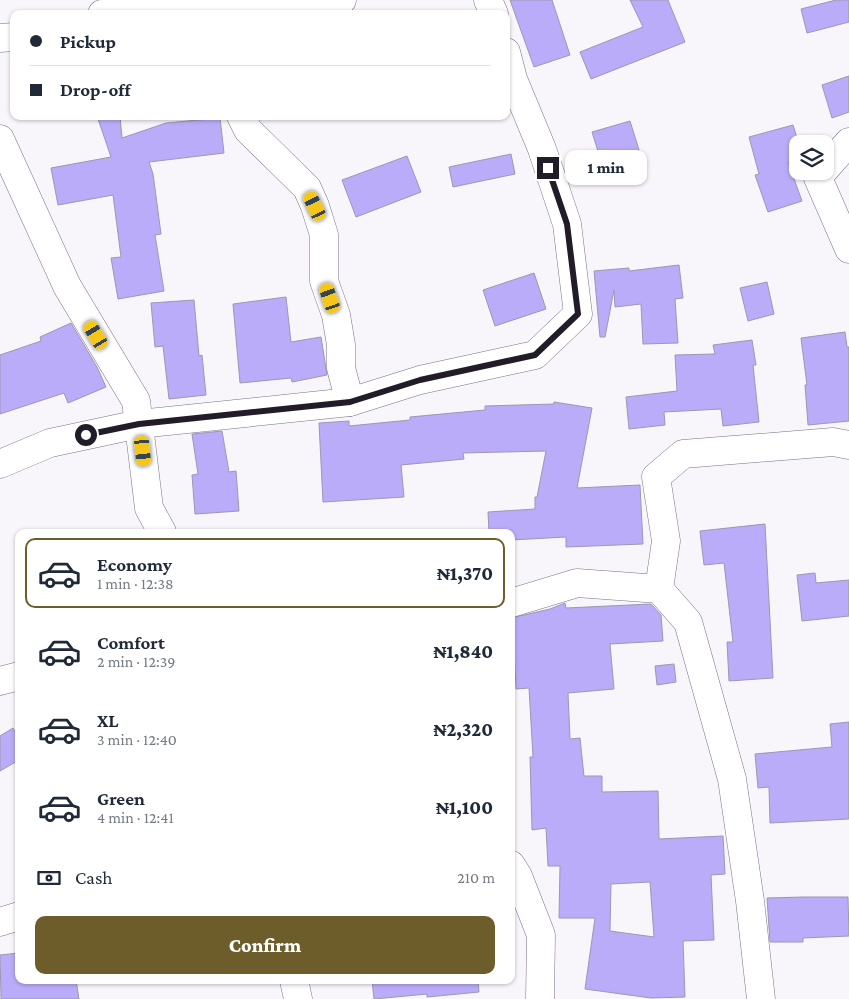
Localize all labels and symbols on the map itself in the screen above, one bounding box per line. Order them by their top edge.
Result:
callout: 1 min [566,150,648,186]
route end [537,157,559,179]
car [301,189,328,223]
car [318,281,341,315]
car [81,318,110,352]
route start [75,424,97,446]
car [133,435,152,467]

